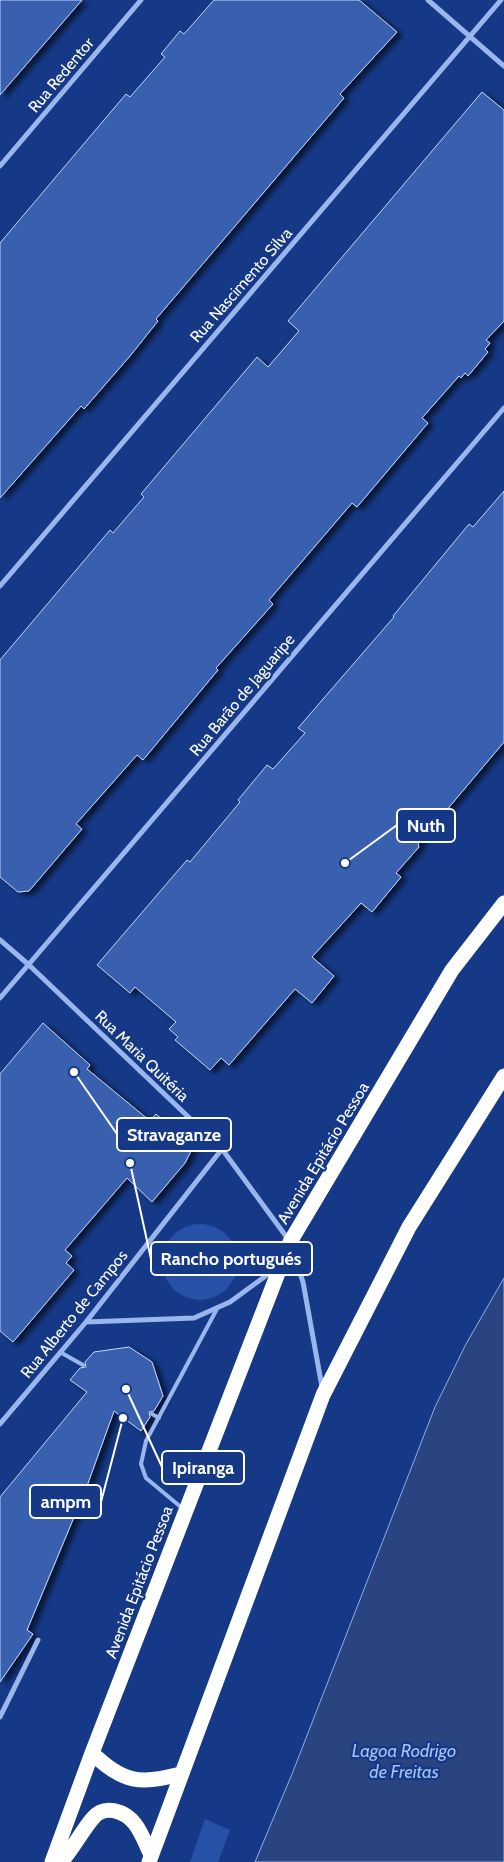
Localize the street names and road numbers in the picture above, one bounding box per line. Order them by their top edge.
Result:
street label: Rua Redentor [24,33,98,116]
street label: Rua Nascimento Silva [186,224,296,346]
street label: Rua Barão de Jaguaripe [185,630,299,760]
street label: Rua Maria Quitéria [91,1006,193,1106]
street label: Avenida Epitácio Pessoa [273,1079,373,1227]
street label: Rua Alberto de Campos [17,1246,132,1382]
street label: Avenida Epitácio Pessoa [101,1503,177,1661]

